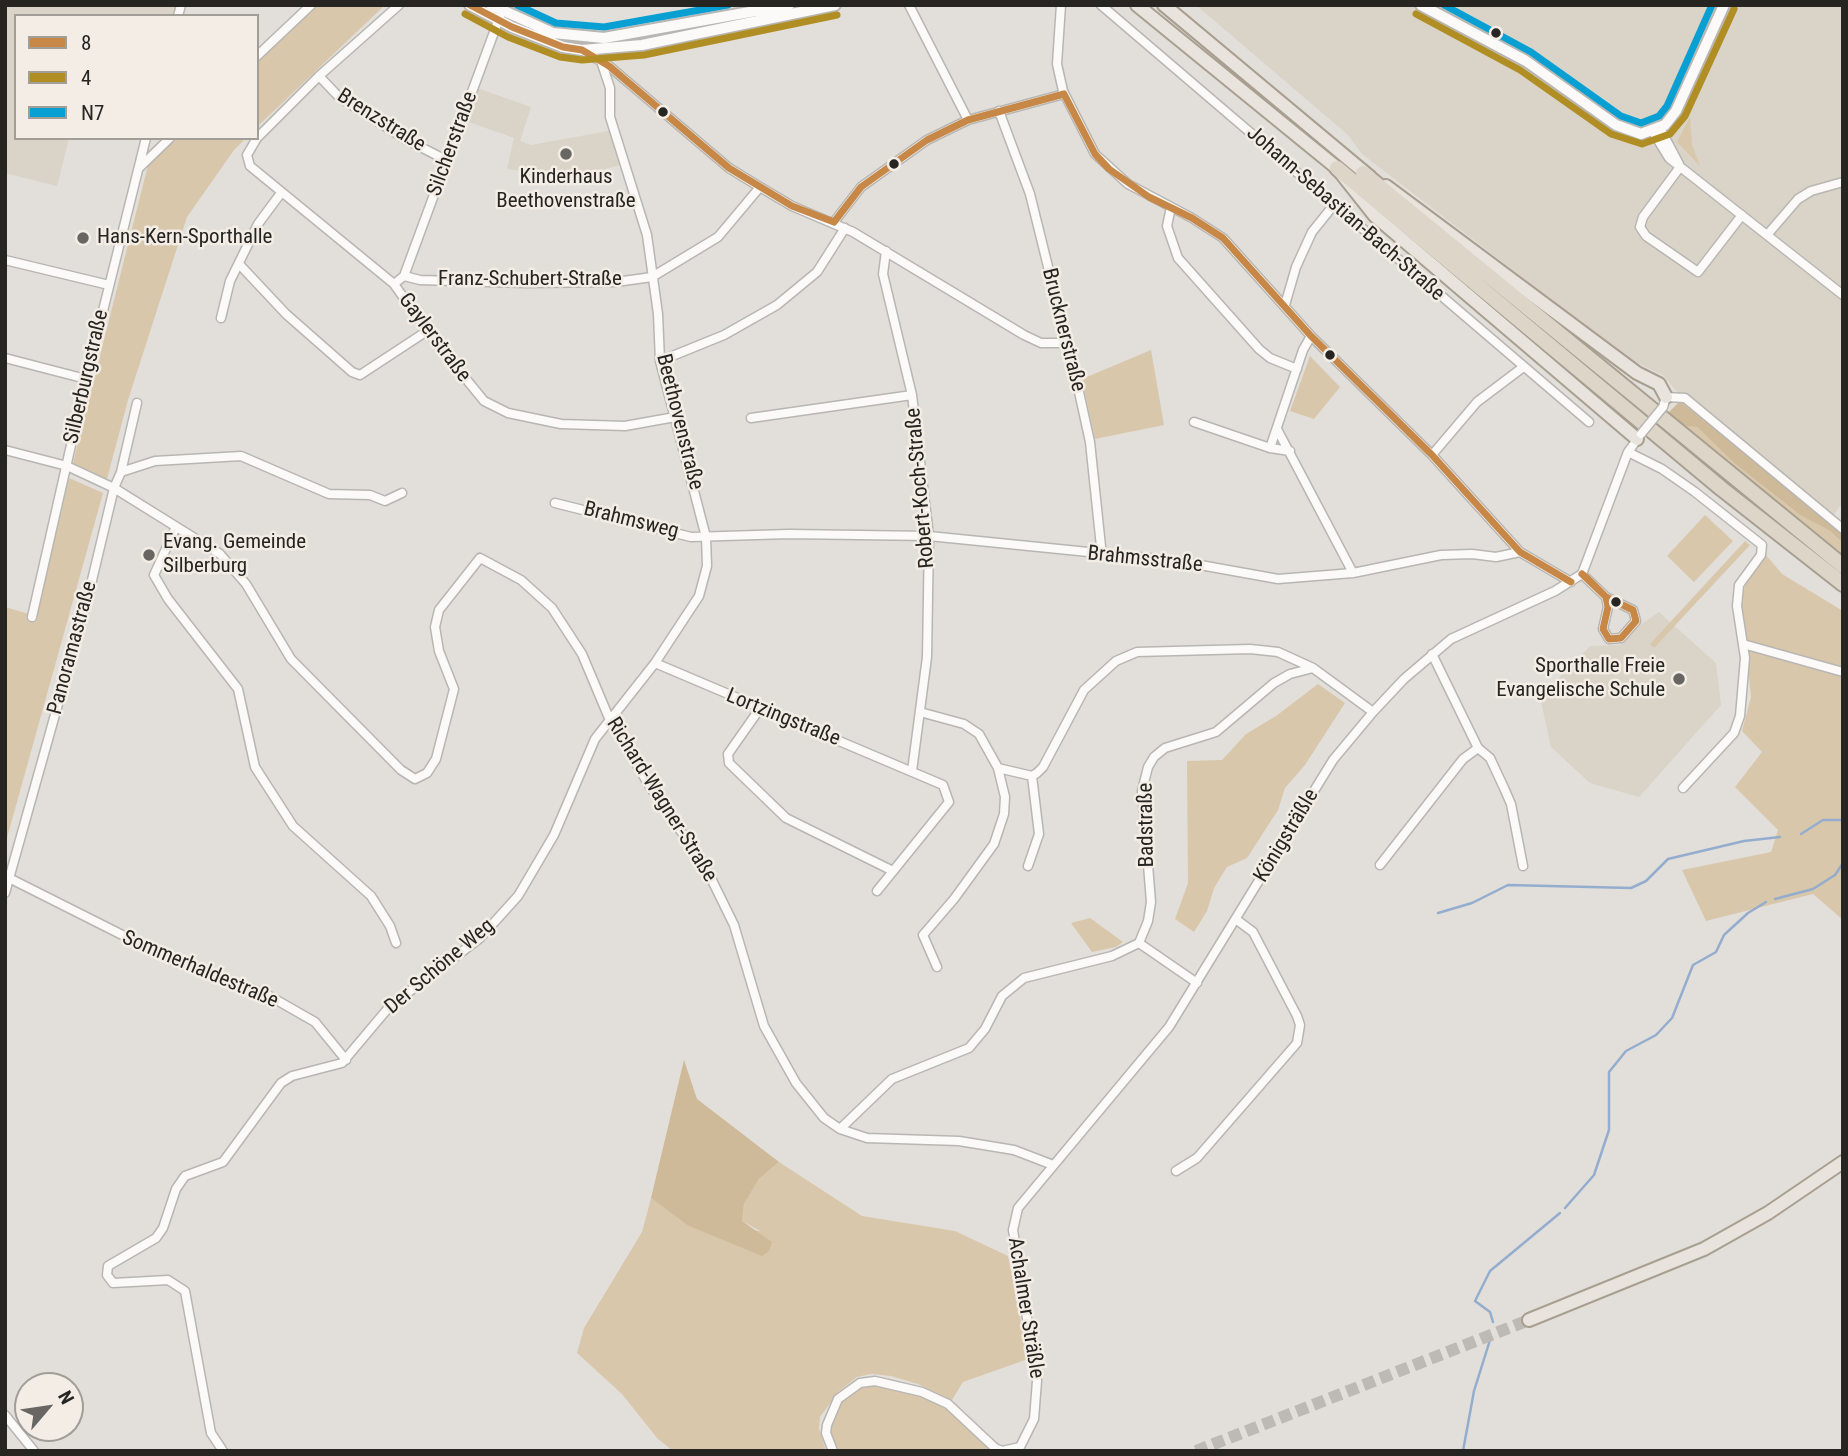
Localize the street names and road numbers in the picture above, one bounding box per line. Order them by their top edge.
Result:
street label: Brenzstraße [332,84,430,158]
street label: Silcherstraße [422,88,484,200]
street label: Johann-Sebastian-Bach-Straße [1241,121,1449,307]
street label: Brucknerstraße [1036,266,1090,394]
street label: Franz-Schubert-Straße [438,267,622,293]
street label: Gaylerstraße [392,289,476,387]
street label: Silberburgstraße [59,308,115,446]
street label: Beethovenstraße [650,351,708,493]
street label: Robert-Koch-Straße [901,407,941,569]
street label: Brahmsweg [581,497,681,545]
street label: Brahmsstraße [1086,541,1204,579]
street label: Panoramastraße [43,579,103,717]
street label: Lortzingstraße [722,684,844,752]
street label: Richard-Wagner-Straße [600,713,722,887]
street label: Badstraße [1134,782,1160,868]
street label: Königsträßle [1249,785,1325,887]
street label: Der Schöne Weg [380,914,500,1020]
street label: Sommerhaldestraße [118,926,282,1014]
street label: Achalmer Sträßle [1001,1236,1049,1380]

